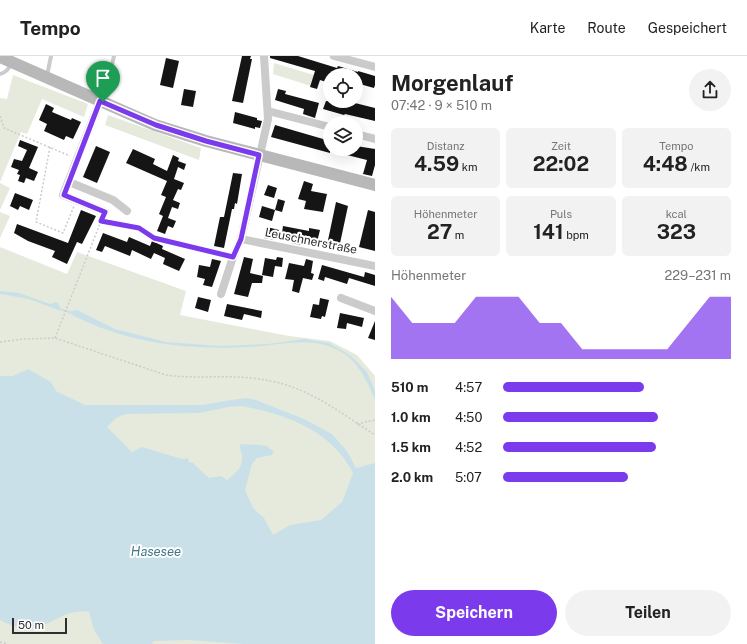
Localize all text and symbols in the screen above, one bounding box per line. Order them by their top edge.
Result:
text: Tempo [20,17,81,39]
text: Karte [530,20,565,36]
text: Route [587,20,626,36]
text: Gespeichert [648,20,727,36]
pin [86,61,120,102]
icon: arrive [92,67,114,89]
map controls [323,68,363,156]
button: locate [323,68,363,108]
button: share [689,69,731,111]
text: Morgenlauf [391,70,513,96]
text: 07:42 · 9 × 510 m [391,98,492,113]
button: layers [323,116,363,156]
text: Distanz [427,140,465,152]
text: Zeit [551,140,571,152]
text: Tempo [659,140,693,152]
text: 4.59 [414,152,459,176]
text: 22:02 [533,152,589,176]
text: 4:48 [643,152,688,176]
text: km [459,161,477,173]
text: /km [688,161,710,173]
text: Höhenmeter [414,208,477,220]
text: Puls [550,208,572,220]
text: kcal [666,208,687,220]
text: 27 [427,220,452,244]
text: 141 [533,220,563,244]
text: 323 [657,220,696,244]
street label: Leuschnerstraße [264,225,359,257]
text: m [452,229,464,241]
text: bpm [563,229,589,241]
text: Höhenmeter [391,268,466,283]
text: 229–231 m [665,268,731,283]
text: 510 m [391,380,428,395]
text: 4:57 [455,380,482,395]
text: 1.0 km [391,410,431,425]
text: 4:50 [455,410,482,425]
text: 1.5 km [391,440,431,455]
text: 4:52 [455,440,482,455]
text: 2.0 km [391,470,433,485]
text: 5:07 [455,470,482,485]
water label: Hasesee [131,544,181,559]
button: Speichern [391,590,557,636]
button: Teilen [565,590,731,636]
scale bar [12,616,67,635]
text: 50 m [18,619,44,631]

